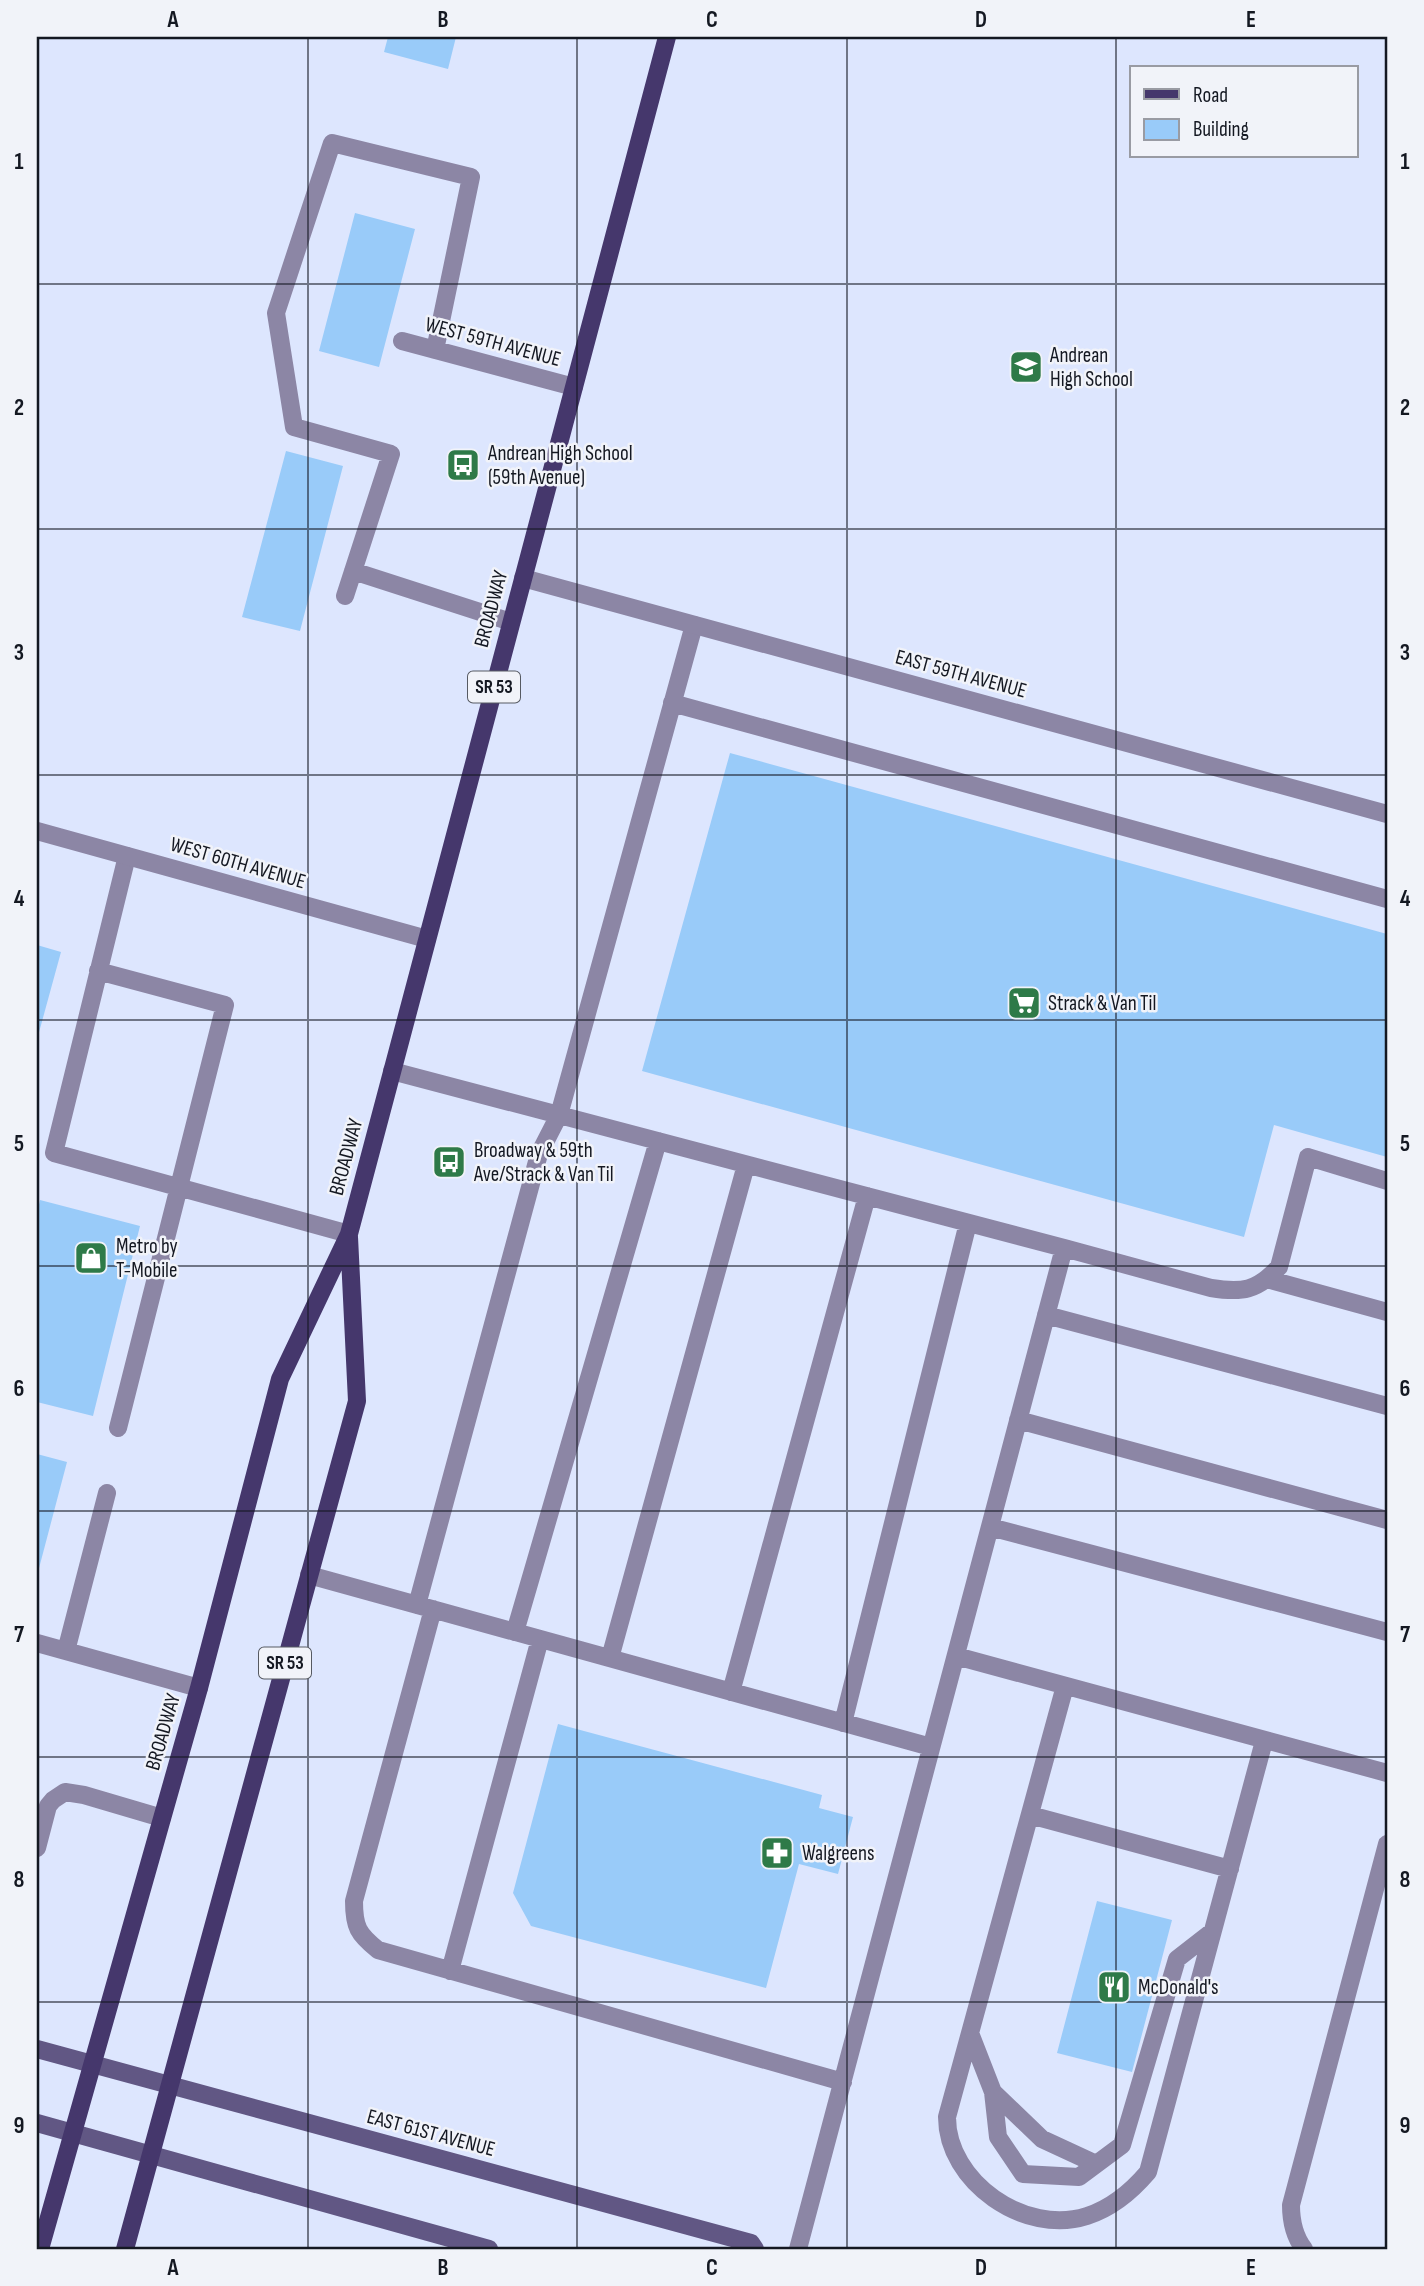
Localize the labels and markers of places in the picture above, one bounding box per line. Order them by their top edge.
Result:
place label: Andrean High School [1049,343,1133,392]
school or university icon: Andrean High School [1007,348,1045,386]
place label: Andrean High School (59th Avenue) [487,441,633,490]
bus stop icon: Andrean High School (59th Avenue) [444,446,482,484]
supermarket icon: Strack & Van Til [1005,984,1043,1022]
place label: Strack & Van Til [1048,991,1156,1016]
place label: Broadway & 59th Ave/Strack & Van Til [473,1138,614,1187]
bus stop icon: Broadway & 59th Ave/Strack & Van Til [430,1143,468,1181]
place label: Metro by T-Mobile [116,1234,178,1283]
shop icon: Metro by T-Mobile [72,1239,110,1277]
pharmacy icon: Walgreens [758,1834,796,1872]
place label: Walgreens [802,1841,875,1866]
restaurant icon: McDonald's [1095,1968,1133,2006]
place label: McDonald's [1138,1975,1219,2000]

